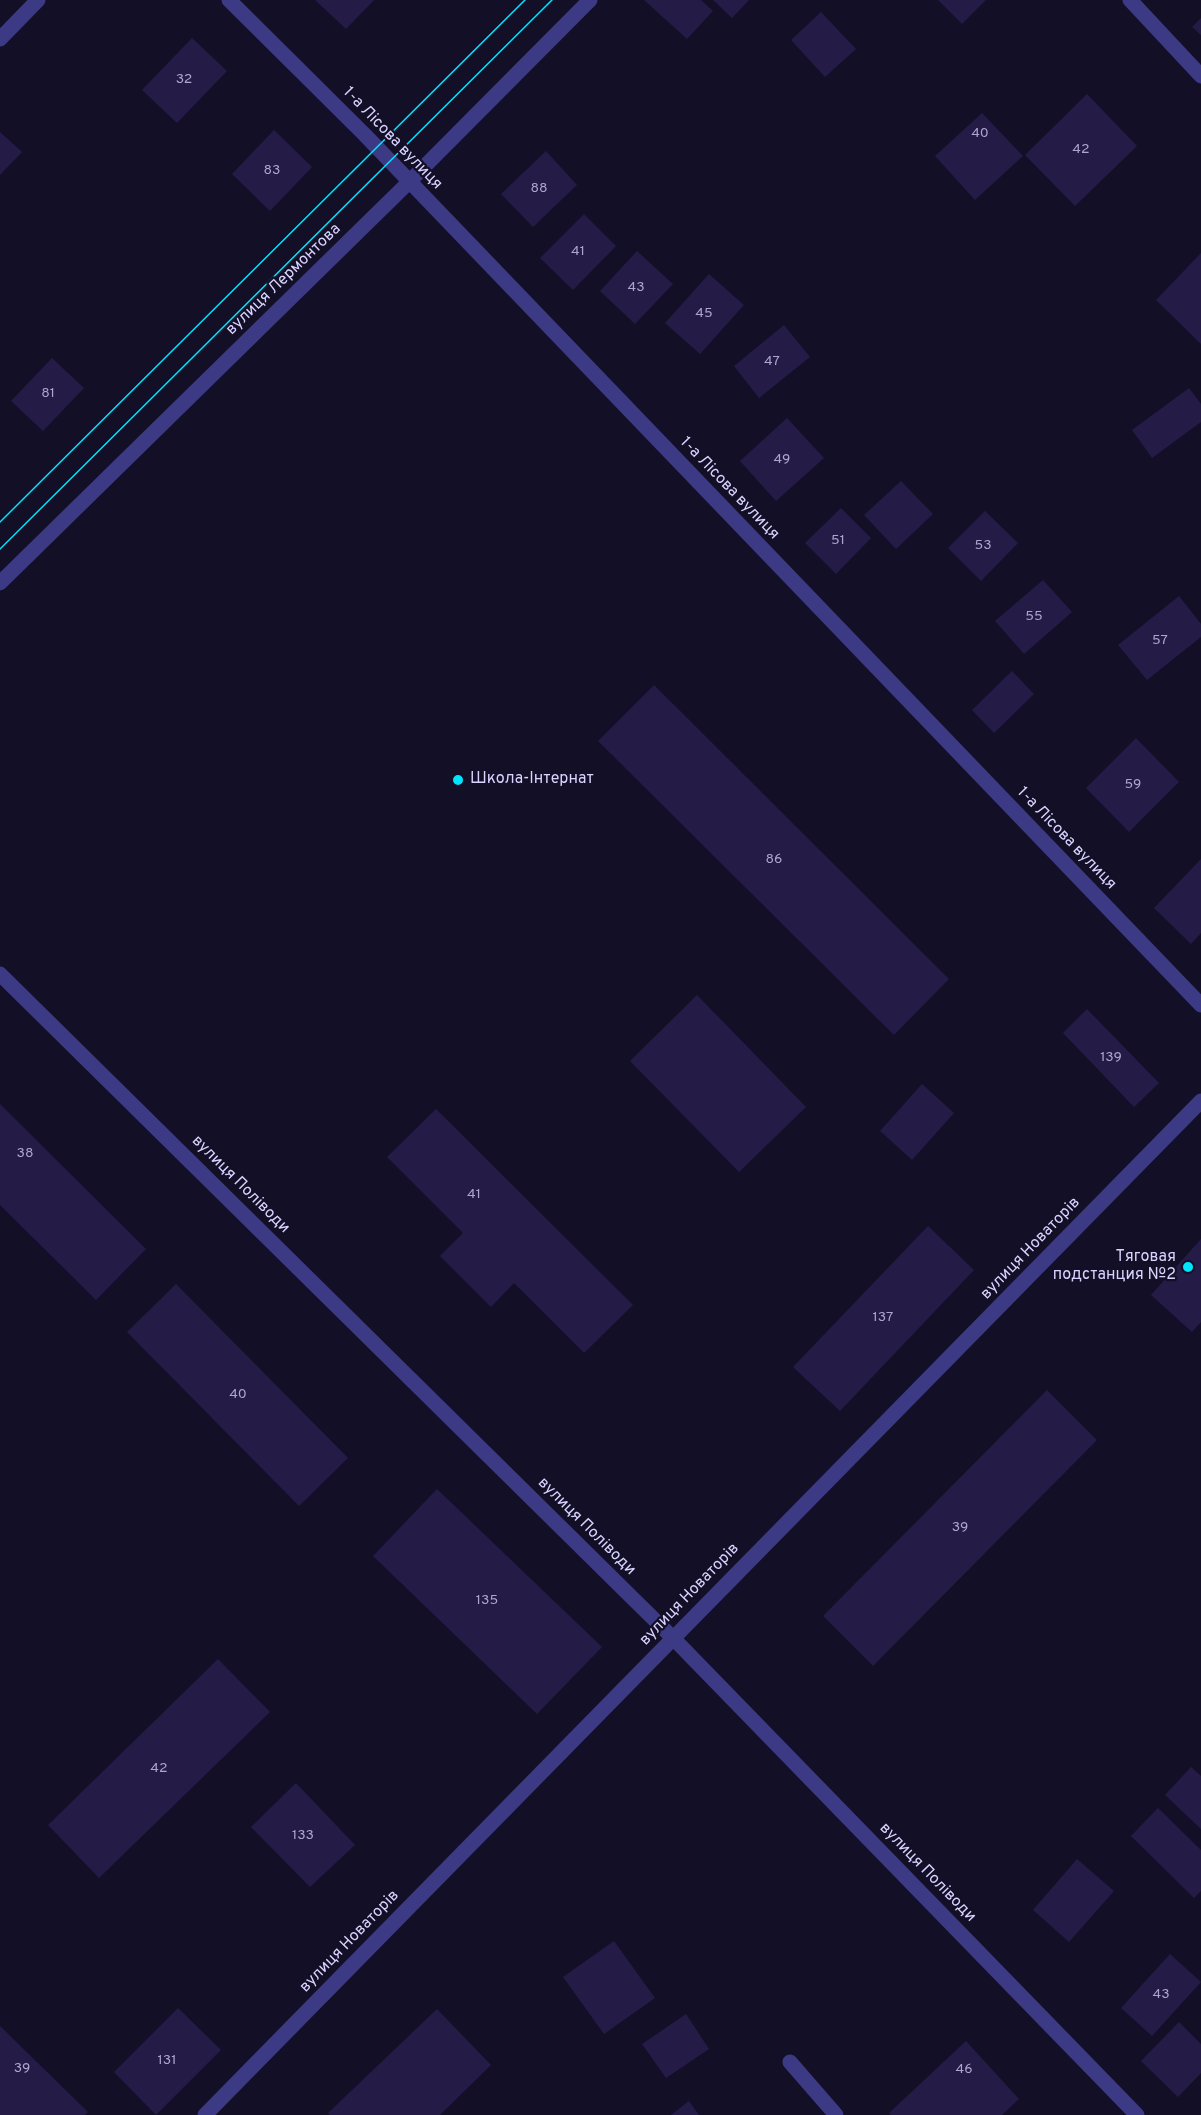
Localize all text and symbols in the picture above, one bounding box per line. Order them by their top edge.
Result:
house number: 32 [176,72,192,88]
street label: 1-а Лісова вулиця [338,84,446,194]
house number: 40 [971,126,989,142]
house number: 42 [1072,142,1090,158]
house number: 83 [264,163,280,179]
house number: 88 [530,181,548,197]
street label: вулиця Лермонтова [223,220,345,340]
house number: 41 [571,244,585,260]
house number: 43 [627,280,645,296]
house number: 45 [695,306,713,322]
house number: 47 [764,354,780,370]
house number: 81 [41,386,55,402]
street label: 1-а Лісова вулиця [675,434,783,544]
house number: 49 [774,452,790,468]
house number: 51 [831,533,845,549]
house number: 53 [974,538,992,554]
house number: 55 [1025,609,1043,625]
house number: 57 [1152,633,1168,649]
place label: Школа-Інтернат [470,770,594,790]
marker: Школа-Інтернат [451,773,465,787]
house number: 59 [1125,777,1141,793]
street label: 1-а Лісова вулиця [1012,784,1120,894]
house number: 86 [766,852,782,868]
house number: 139 [1100,1050,1122,1066]
street label: вулиця Поліводи [187,1132,293,1238]
house number: 38 [17,1146,33,1162]
house number: 41 [467,1187,481,1203]
street label: вулиця Новаторів [977,1194,1085,1304]
place label: Тяговая подстанция №2 [1053,1248,1176,1286]
marker: Тяговая подстанция №2 [1181,1260,1195,1274]
house number: 137 [873,1310,893,1326]
house number: 40 [229,1387,247,1403]
street label: вулиця Поліводи [533,1474,639,1580]
house number: 39 [952,1520,968,1536]
street label: вулиця Новаторів [636,1540,744,1650]
house number: 135 [476,1593,498,1609]
house number: 42 [150,1761,168,1777]
street label: вулиця Поліводи [875,1819,979,1927]
house number: 133 [292,1828,314,1844]
street label: вулиця Новаторів [296,1887,404,1997]
house number: 43 [1152,1987,1170,2003]
house number: 131 [158,2053,176,2069]
house number: 39 [14,2061,30,2077]
house number: 46 [955,2062,973,2078]

